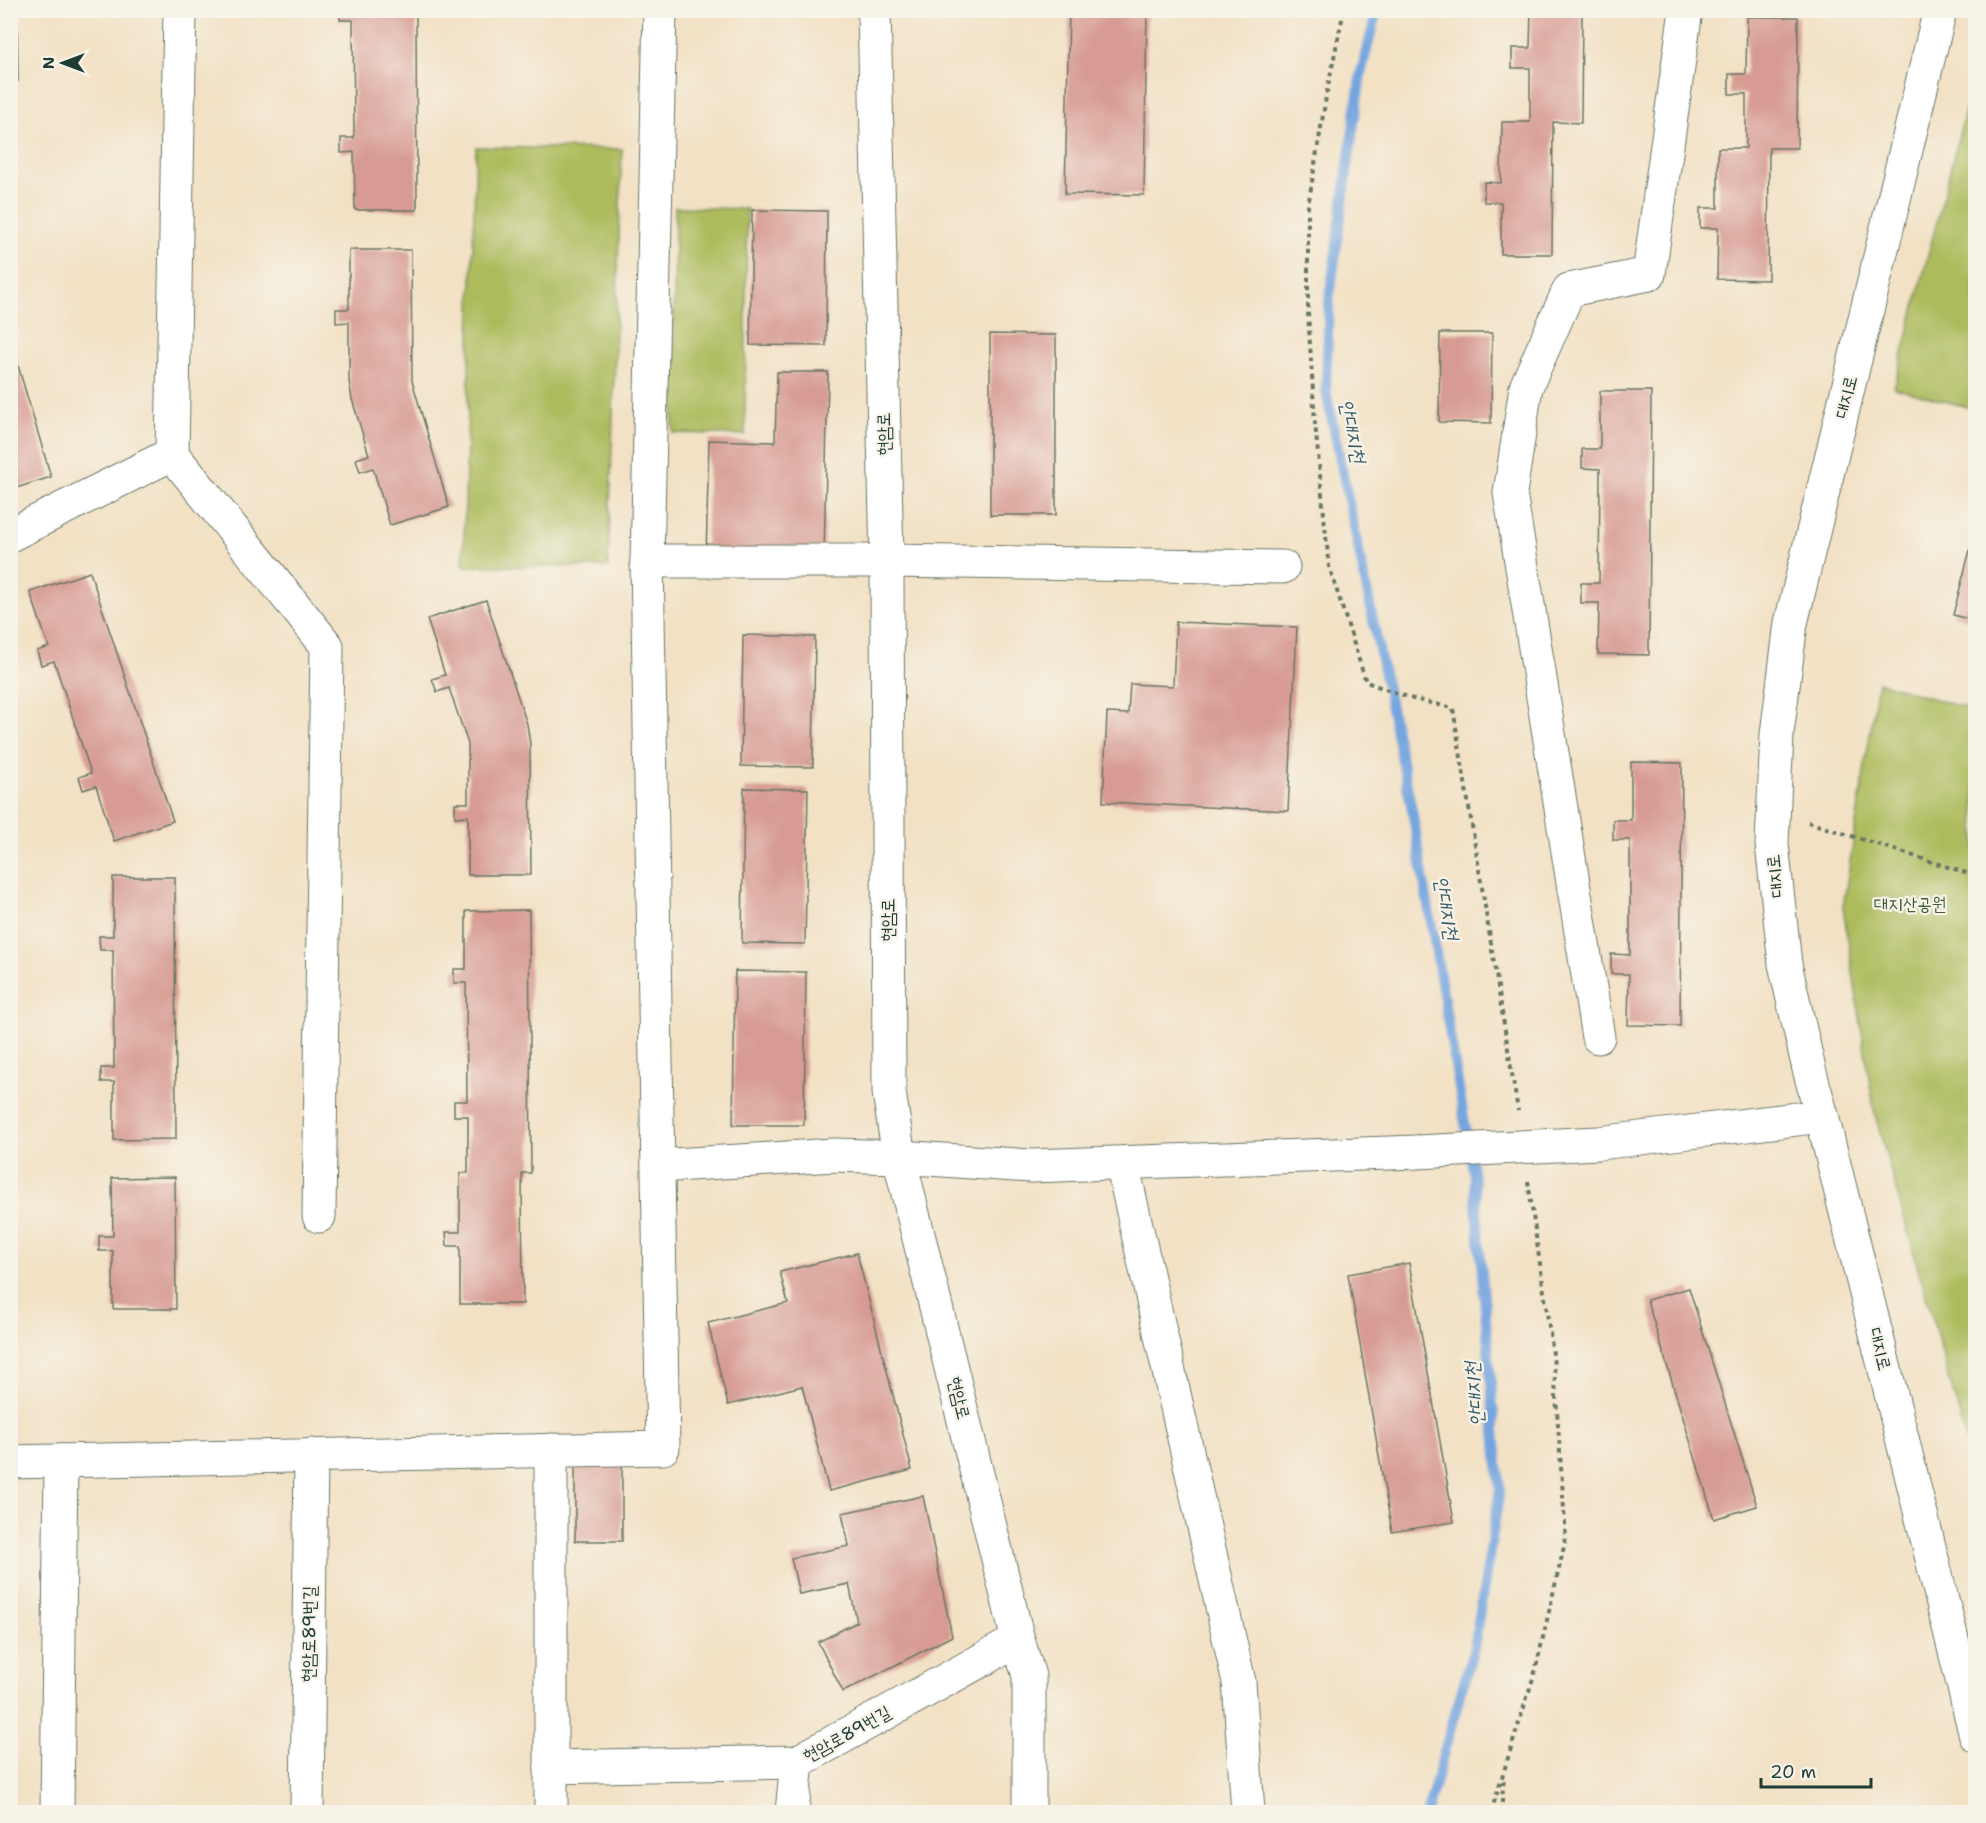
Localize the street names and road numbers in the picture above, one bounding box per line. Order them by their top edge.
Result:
street label: 대지로 [1829,373,1863,421]
street label: 현암로 [872,412,896,456]
street label: 대지로 [1761,853,1789,899]
street label: 현암로 [876,898,900,942]
street label: 대지로 [1863,1325,1897,1373]
street label: 현암로 [942,1374,976,1422]
street label: 현암로89번길 [296,1585,322,1683]
street label: 현암로89번길 [799,1700,896,1768]

